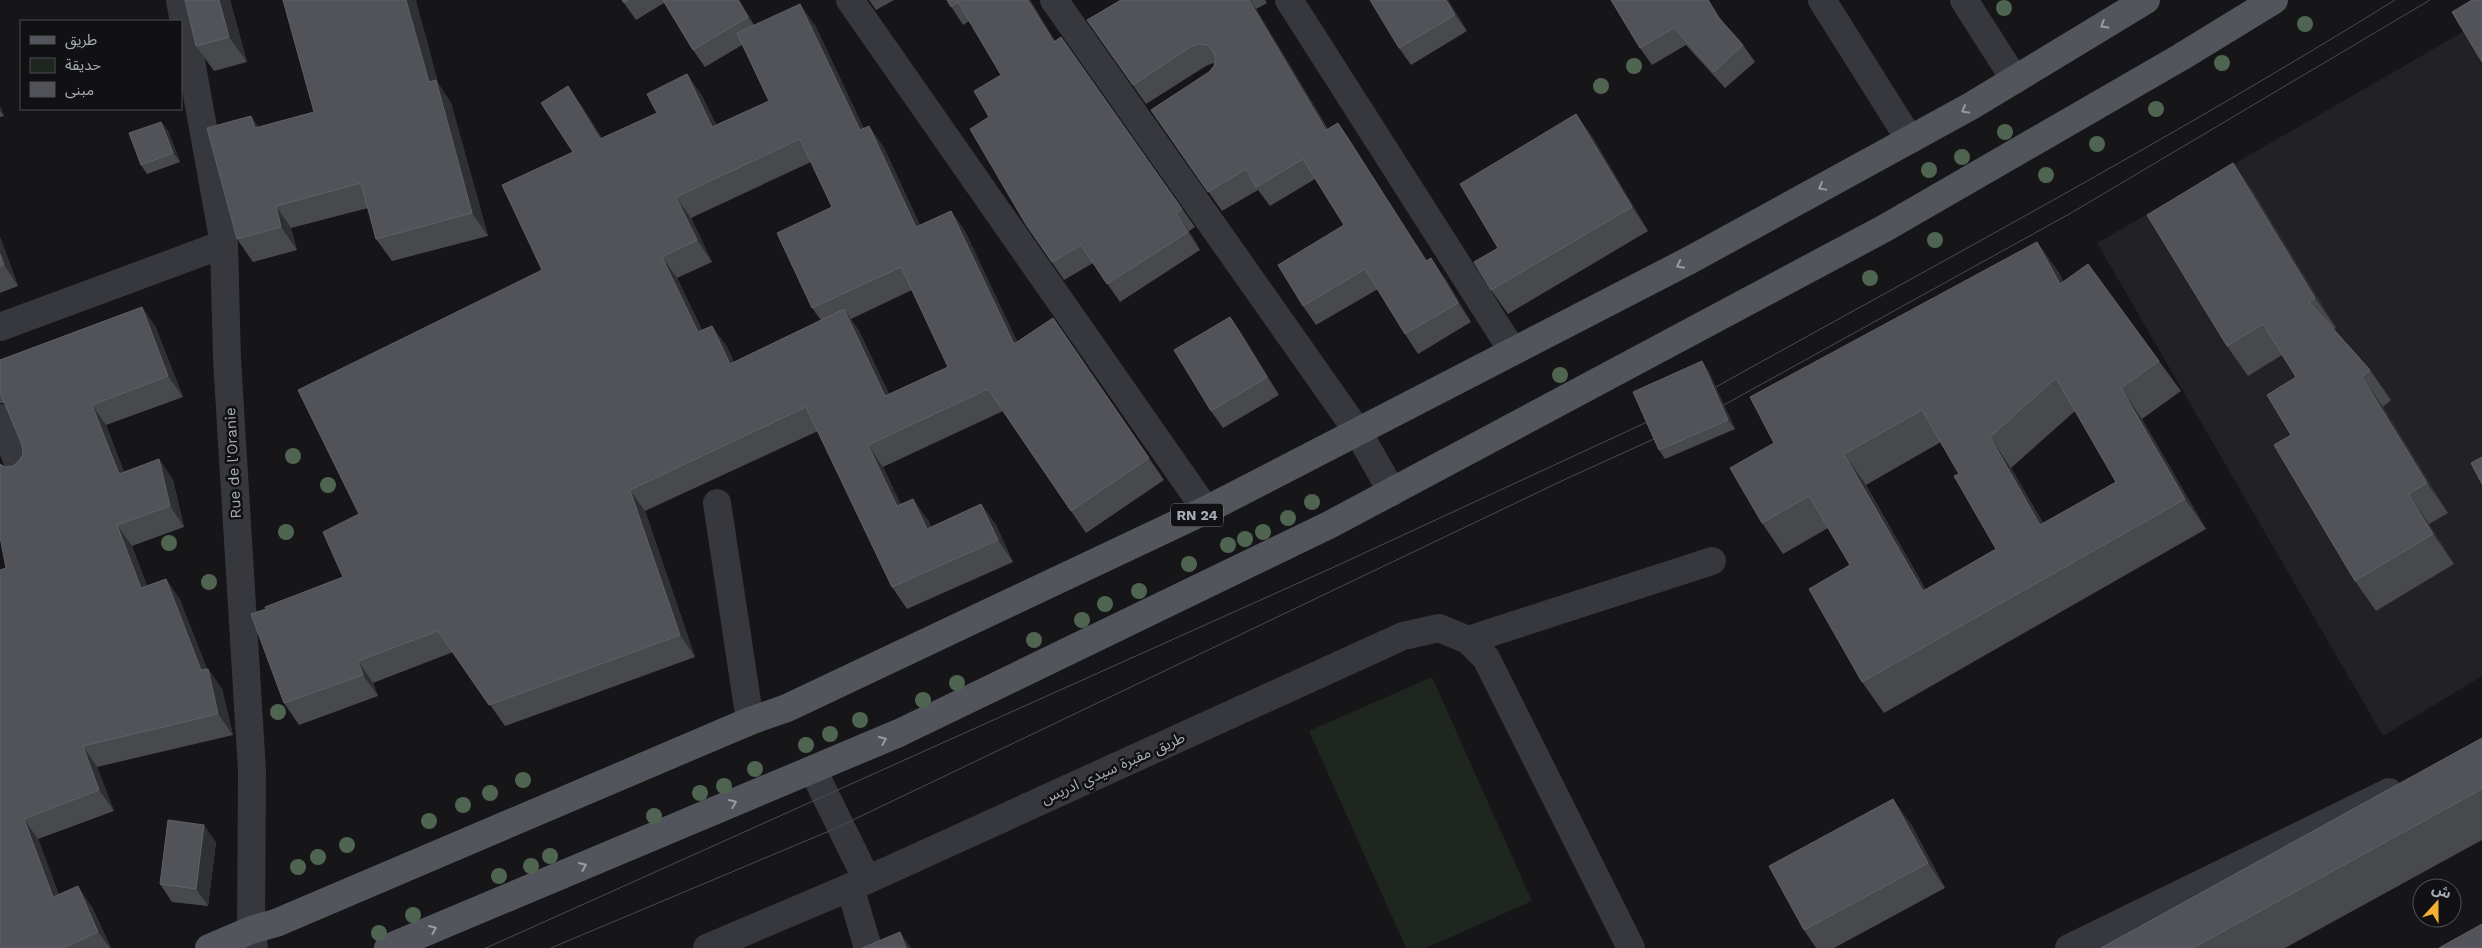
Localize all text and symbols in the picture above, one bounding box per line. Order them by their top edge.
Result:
one-way arrow [2101,19,2110,29]
legend [20,20,182,110]
text: طريق [65,31,97,50]
text: حديقة [65,56,101,74]
text: مبنى [65,81,94,99]
one-way arrow [1961,103,1970,113]
one-way arrow [1819,181,1828,191]
one-way arrow [1676,259,1685,269]
street label: Rue de l'Oranie [221,407,245,519]
road number: RN 24 [1171,504,1223,526]
street label: طريق مقبرة سيدي ادريس [1038,728,1189,810]
one-way arrow [878,736,886,746]
one-way arrow [728,799,737,810]
one-way arrow [578,862,587,873]
north arrow [2412,878,2462,928]
text: ش [2430,880,2453,902]
one-way arrow [428,925,437,935]

